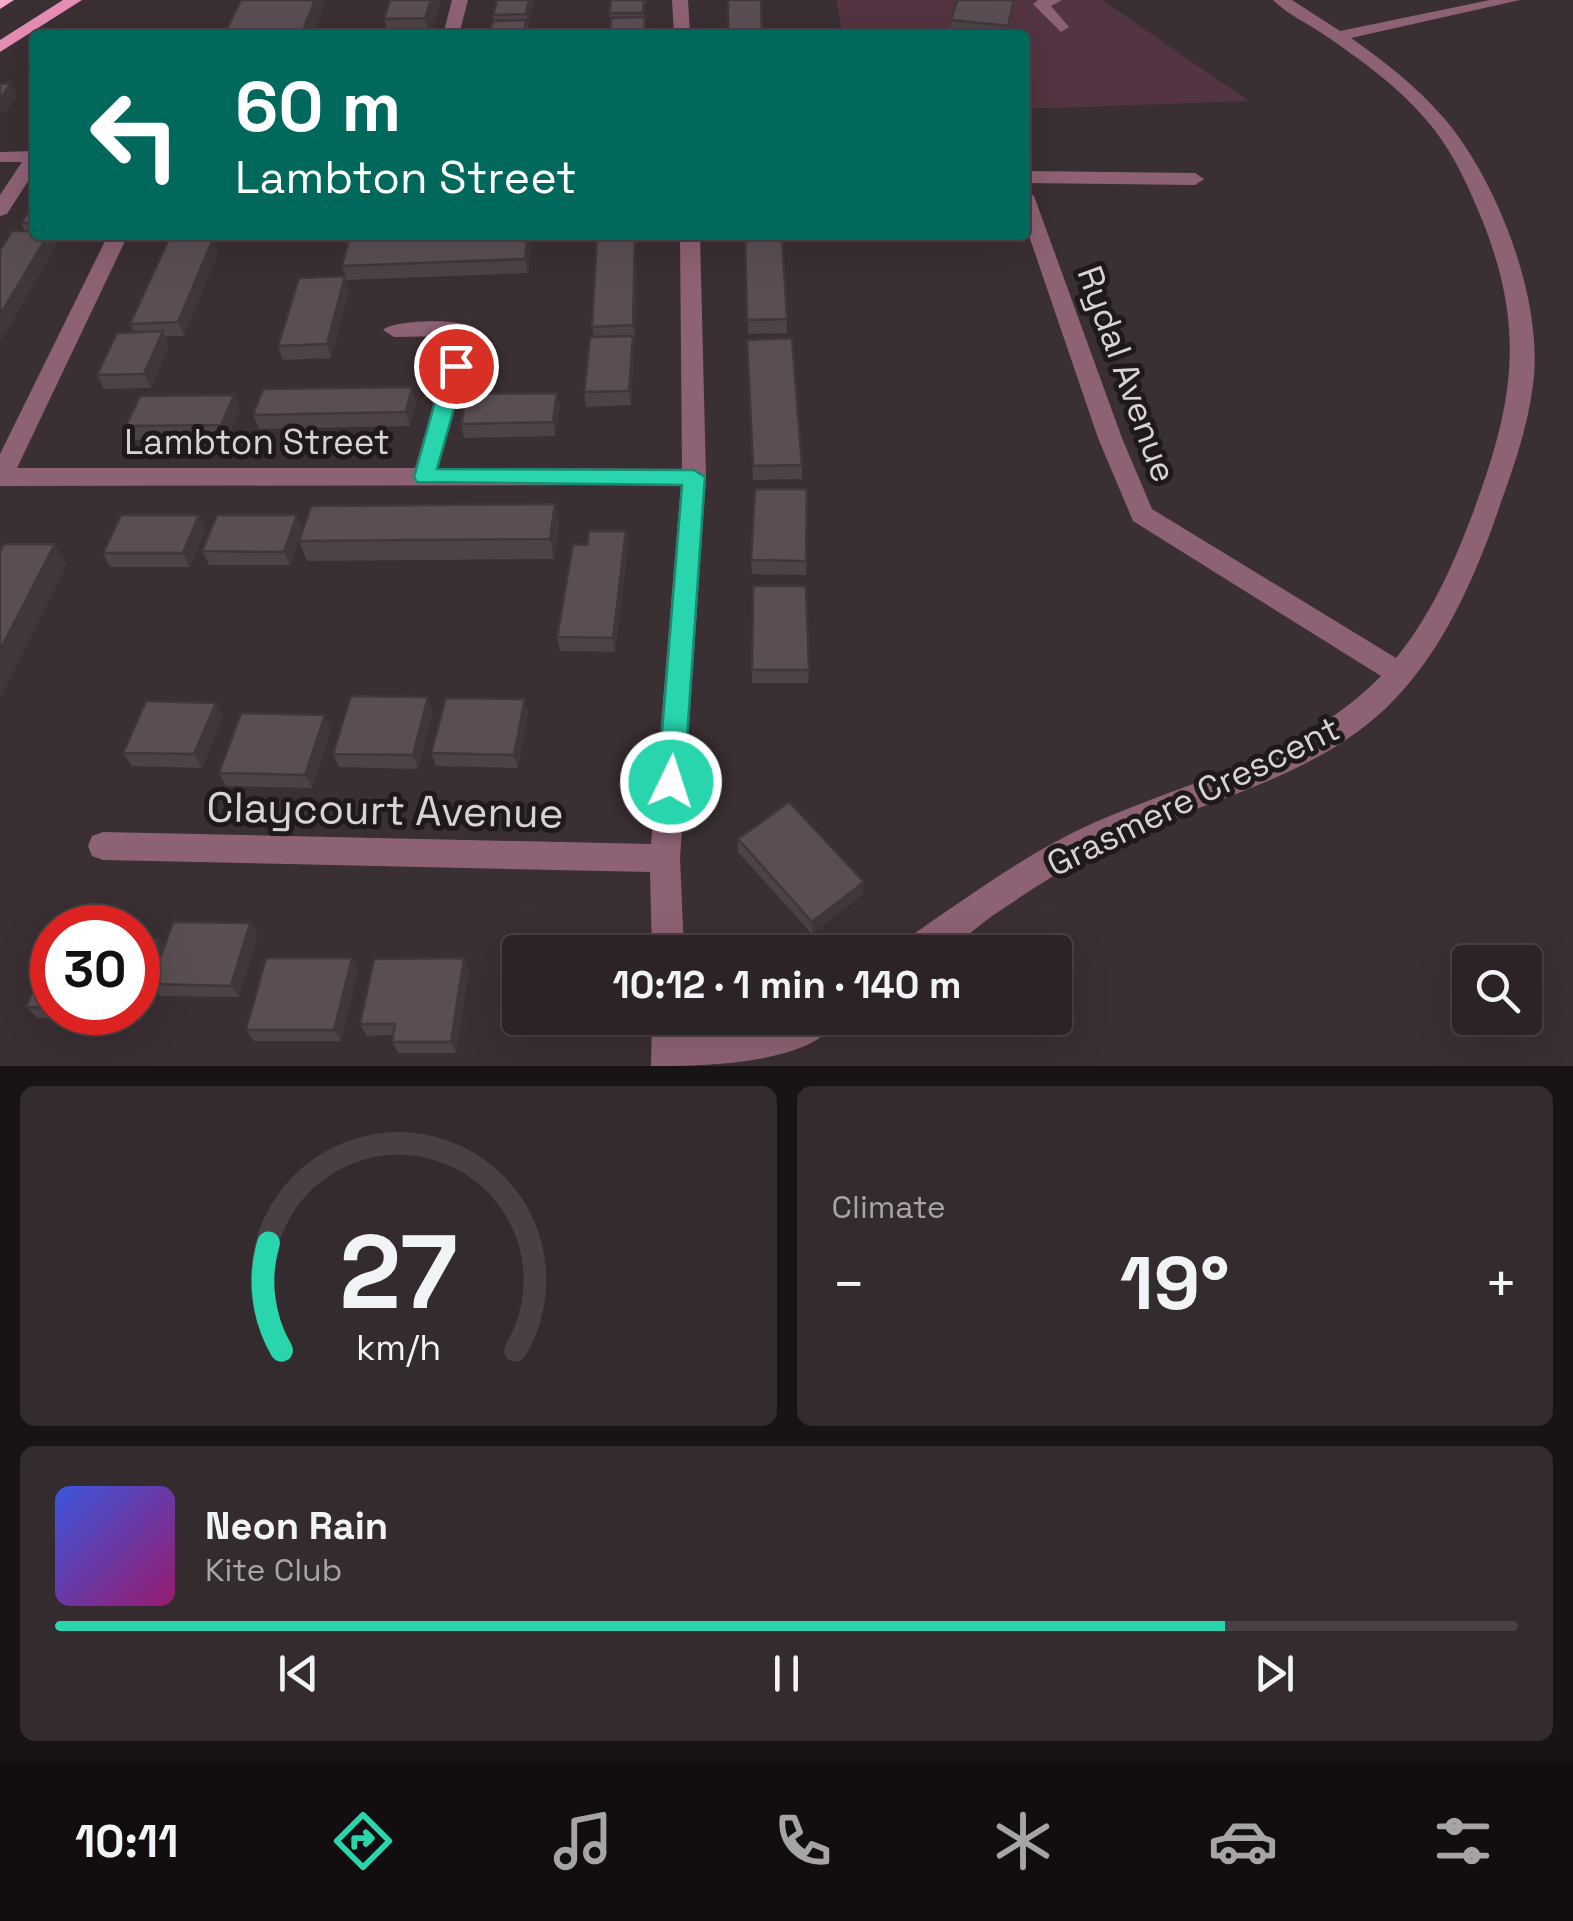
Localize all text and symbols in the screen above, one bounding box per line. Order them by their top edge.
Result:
text: 60 m [235,62,401,151]
icon: left [70,70,200,200]
text: Lambton Street [235,149,577,206]
street label: Rydal Avenue [1068,260,1186,488]
pin [414,324,499,409]
icon: arrive [429,339,484,394]
street label: Lambton Street [124,420,390,464]
street label: Grasmere Crescent [1039,706,1347,886]
position arrow [619,730,723,834]
street label: Claycourt Avenue [206,780,564,840]
speed limit sign: 30 [30,905,160,1035]
map controls [1452,945,1542,1035]
button: search [1452,945,1542,1035]
text: 10:12 · 1 min · 140 m [613,961,961,1009]
text: Climate [832,1187,946,1227]
text: 27 [339,1206,457,1338]
text: 19° [1120,1235,1230,1331]
text: − [832,1249,866,1319]
text: + [1484,1249,1518,1319]
text: km/h [356,1325,441,1370]
text: Neon Rain [205,1502,388,1550]
text: Kite Club [205,1550,342,1590]
icon: previous [271,1646,326,1701]
icon: pause [759,1646,814,1701]
icon: next [1247,1646,1302,1701]
icon: directions [328,1806,398,1876]
icon: music [548,1806,618,1876]
icon: phone [768,1806,838,1876]
icon: climate [988,1806,1058,1876]
icon: car [1208,1806,1278,1876]
icon: filters [1428,1806,1498,1876]
text: 10:11 [75,1813,179,1870]

